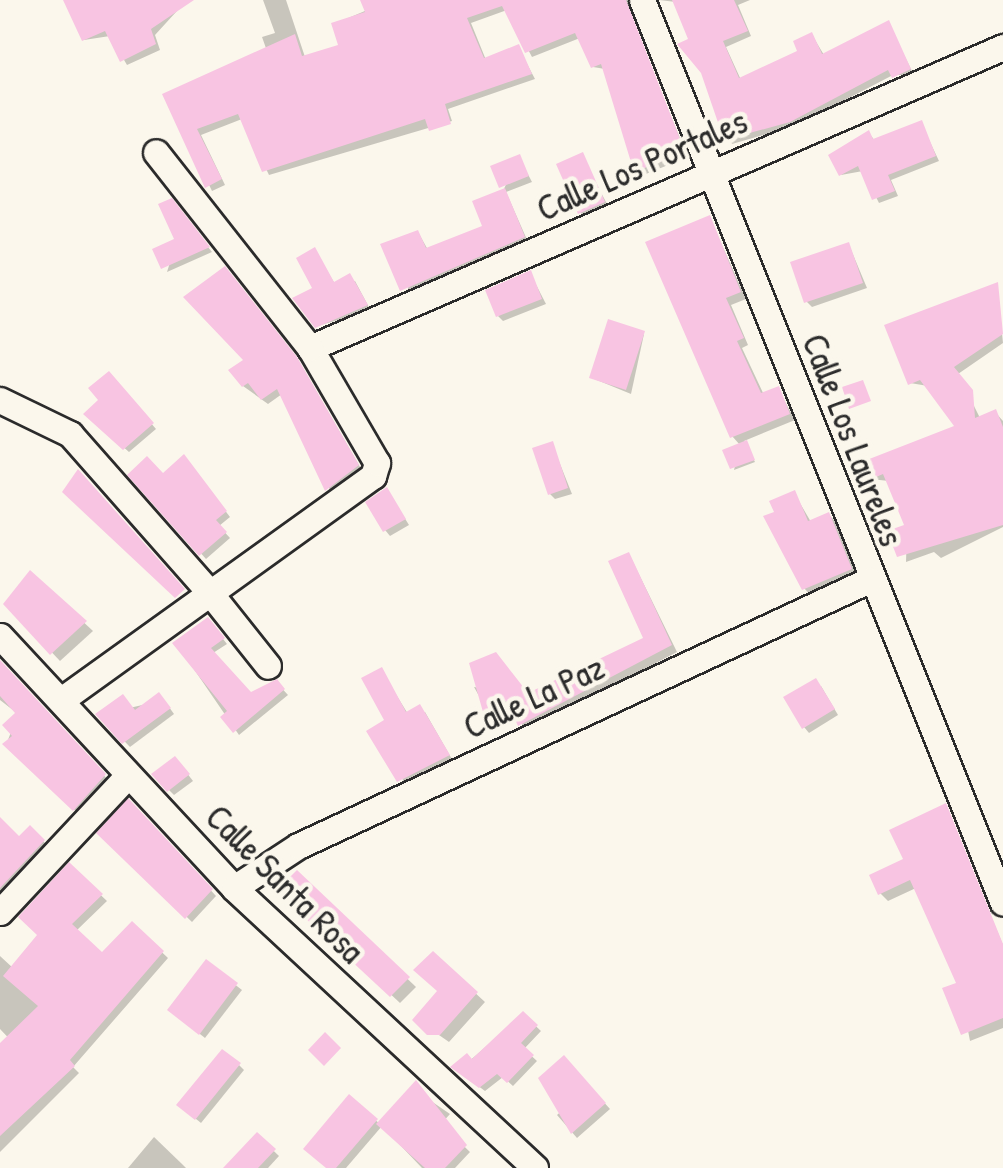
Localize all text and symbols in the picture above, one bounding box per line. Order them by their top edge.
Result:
street label: Calle Los Portales [530,100,754,230]
street label: Calle Los Laureles [793,328,913,552]
street label: Calle La Paz [457,646,611,748]
street label: Calle Santa Rosa [197,796,373,972]

